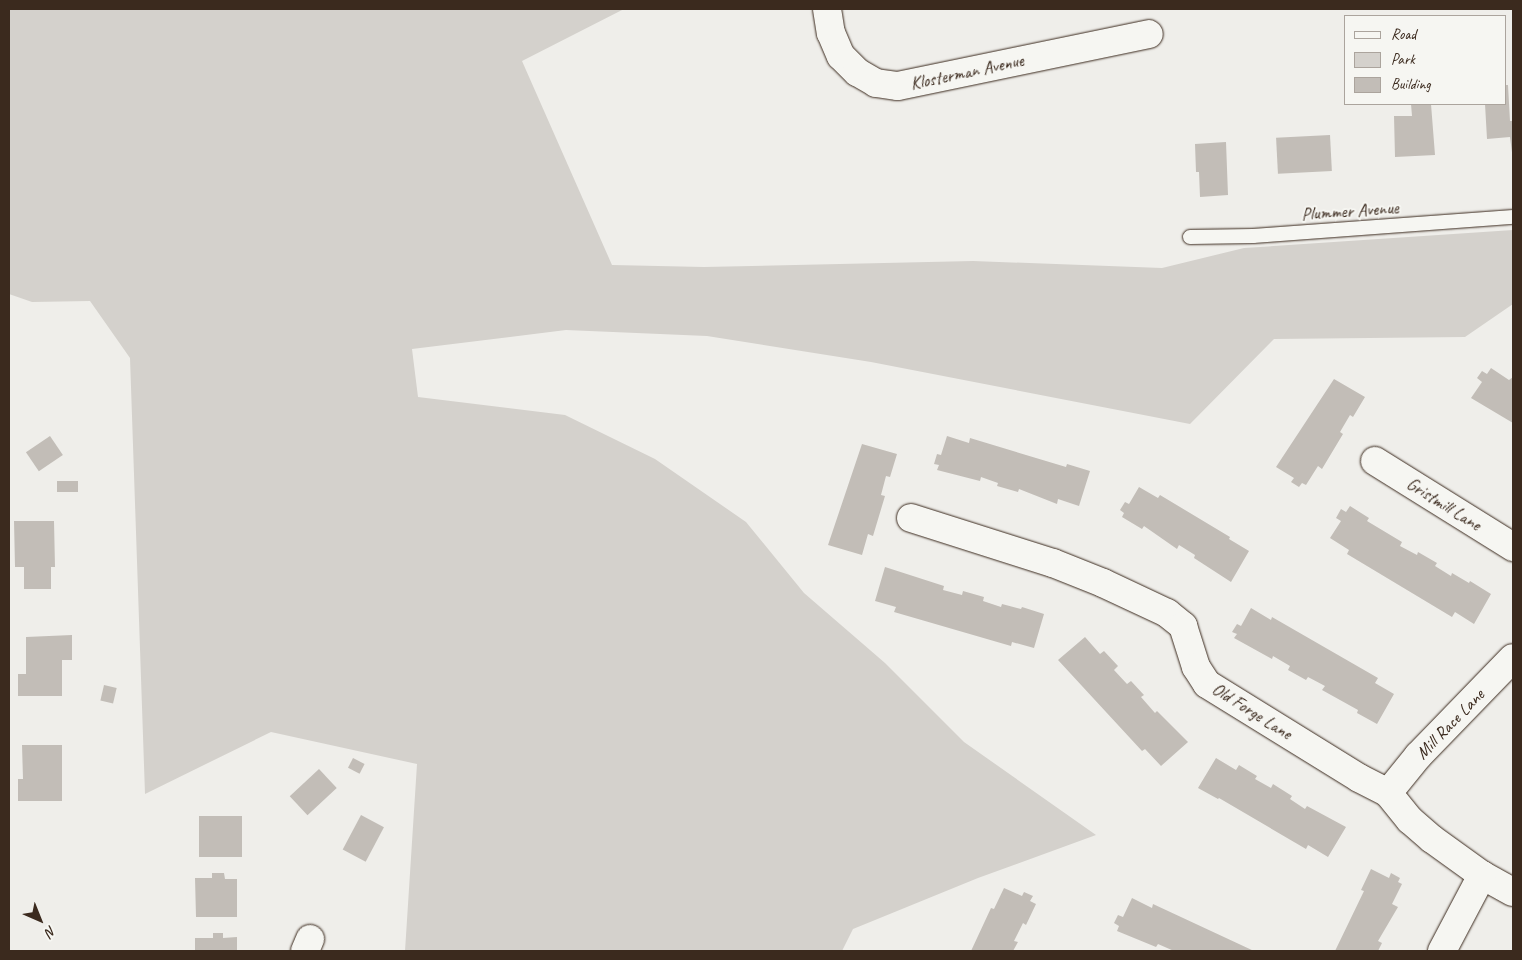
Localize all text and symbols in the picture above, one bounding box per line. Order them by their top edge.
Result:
legend [1344,15,1507,105]
text: Road [1391,25,1416,44]
street label: Klosterman Avenue [908,49,1026,95]
text: Park [1391,50,1415,69]
text: Building [1391,75,1430,94]
street label: Plummer Avenue [1301,197,1399,225]
street label: Gristmill Lane [1403,473,1485,535]
street label: Old Forge Lane [1208,678,1296,744]
street label: Mill Race Lane [1411,684,1489,764]
north arrow [15,895,65,945]
text: N [42,922,60,940]

